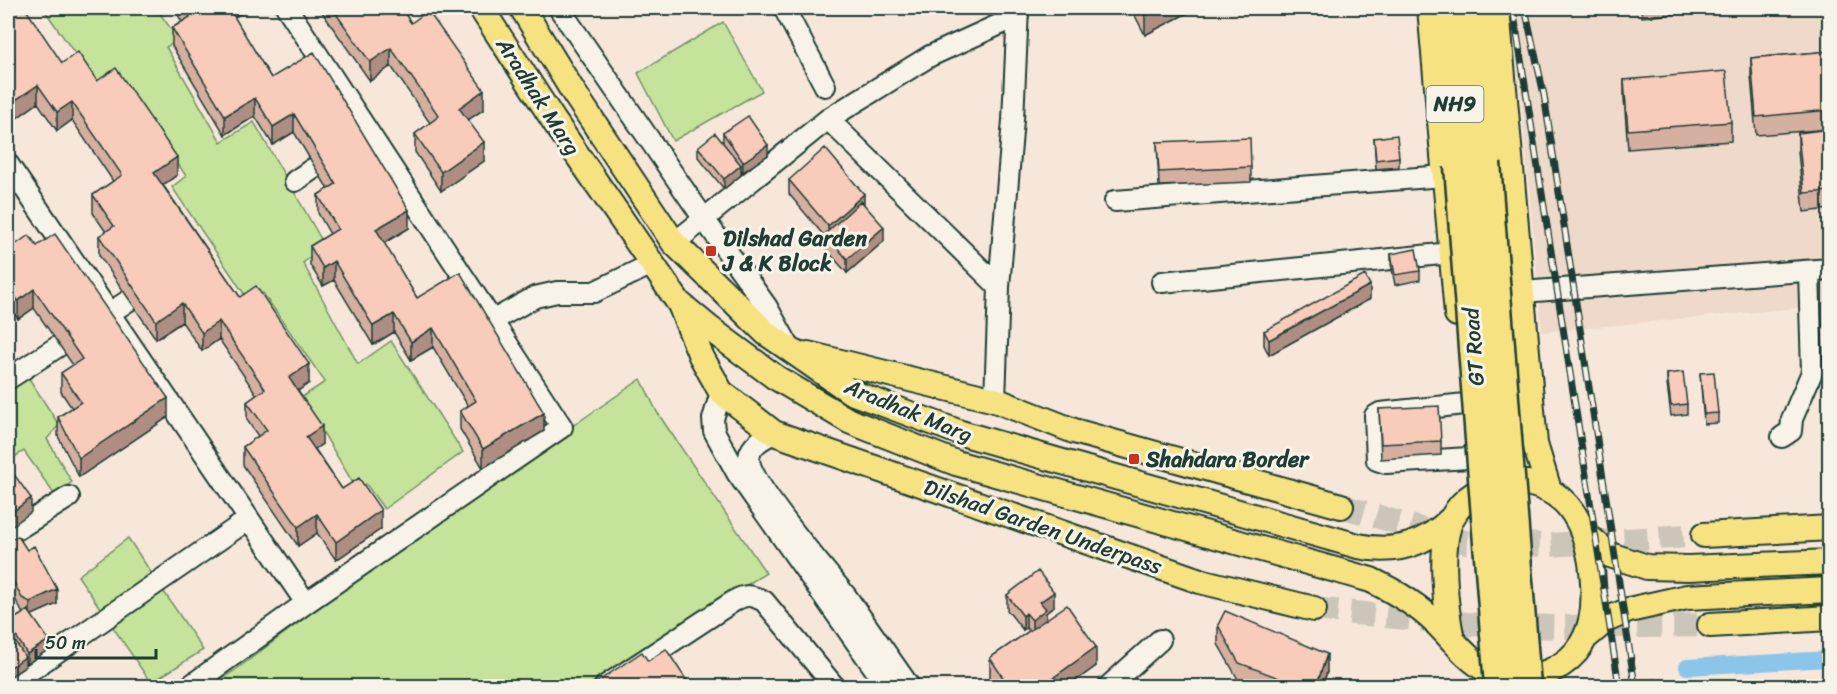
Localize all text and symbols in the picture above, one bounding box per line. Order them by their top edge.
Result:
street label: Aradhak Marg [485,28,592,164]
road number: NH9 [1426,86,1484,122]
place label: Dilshad Garden J & K Block [721,219,867,283]
marker: Dilshad Garden J & K Block [704,244,718,258]
street label: GT Road [1451,305,1496,387]
street label: Aradhak Marg [838,367,979,454]
place label: Shahdara Border [1145,440,1310,479]
marker: Shahdara Border [1127,452,1141,466]
street label: Dilshad Garden Underpass [918,467,1168,586]
scale bar [36,622,156,660]
text: 50 m [45,627,86,659]

